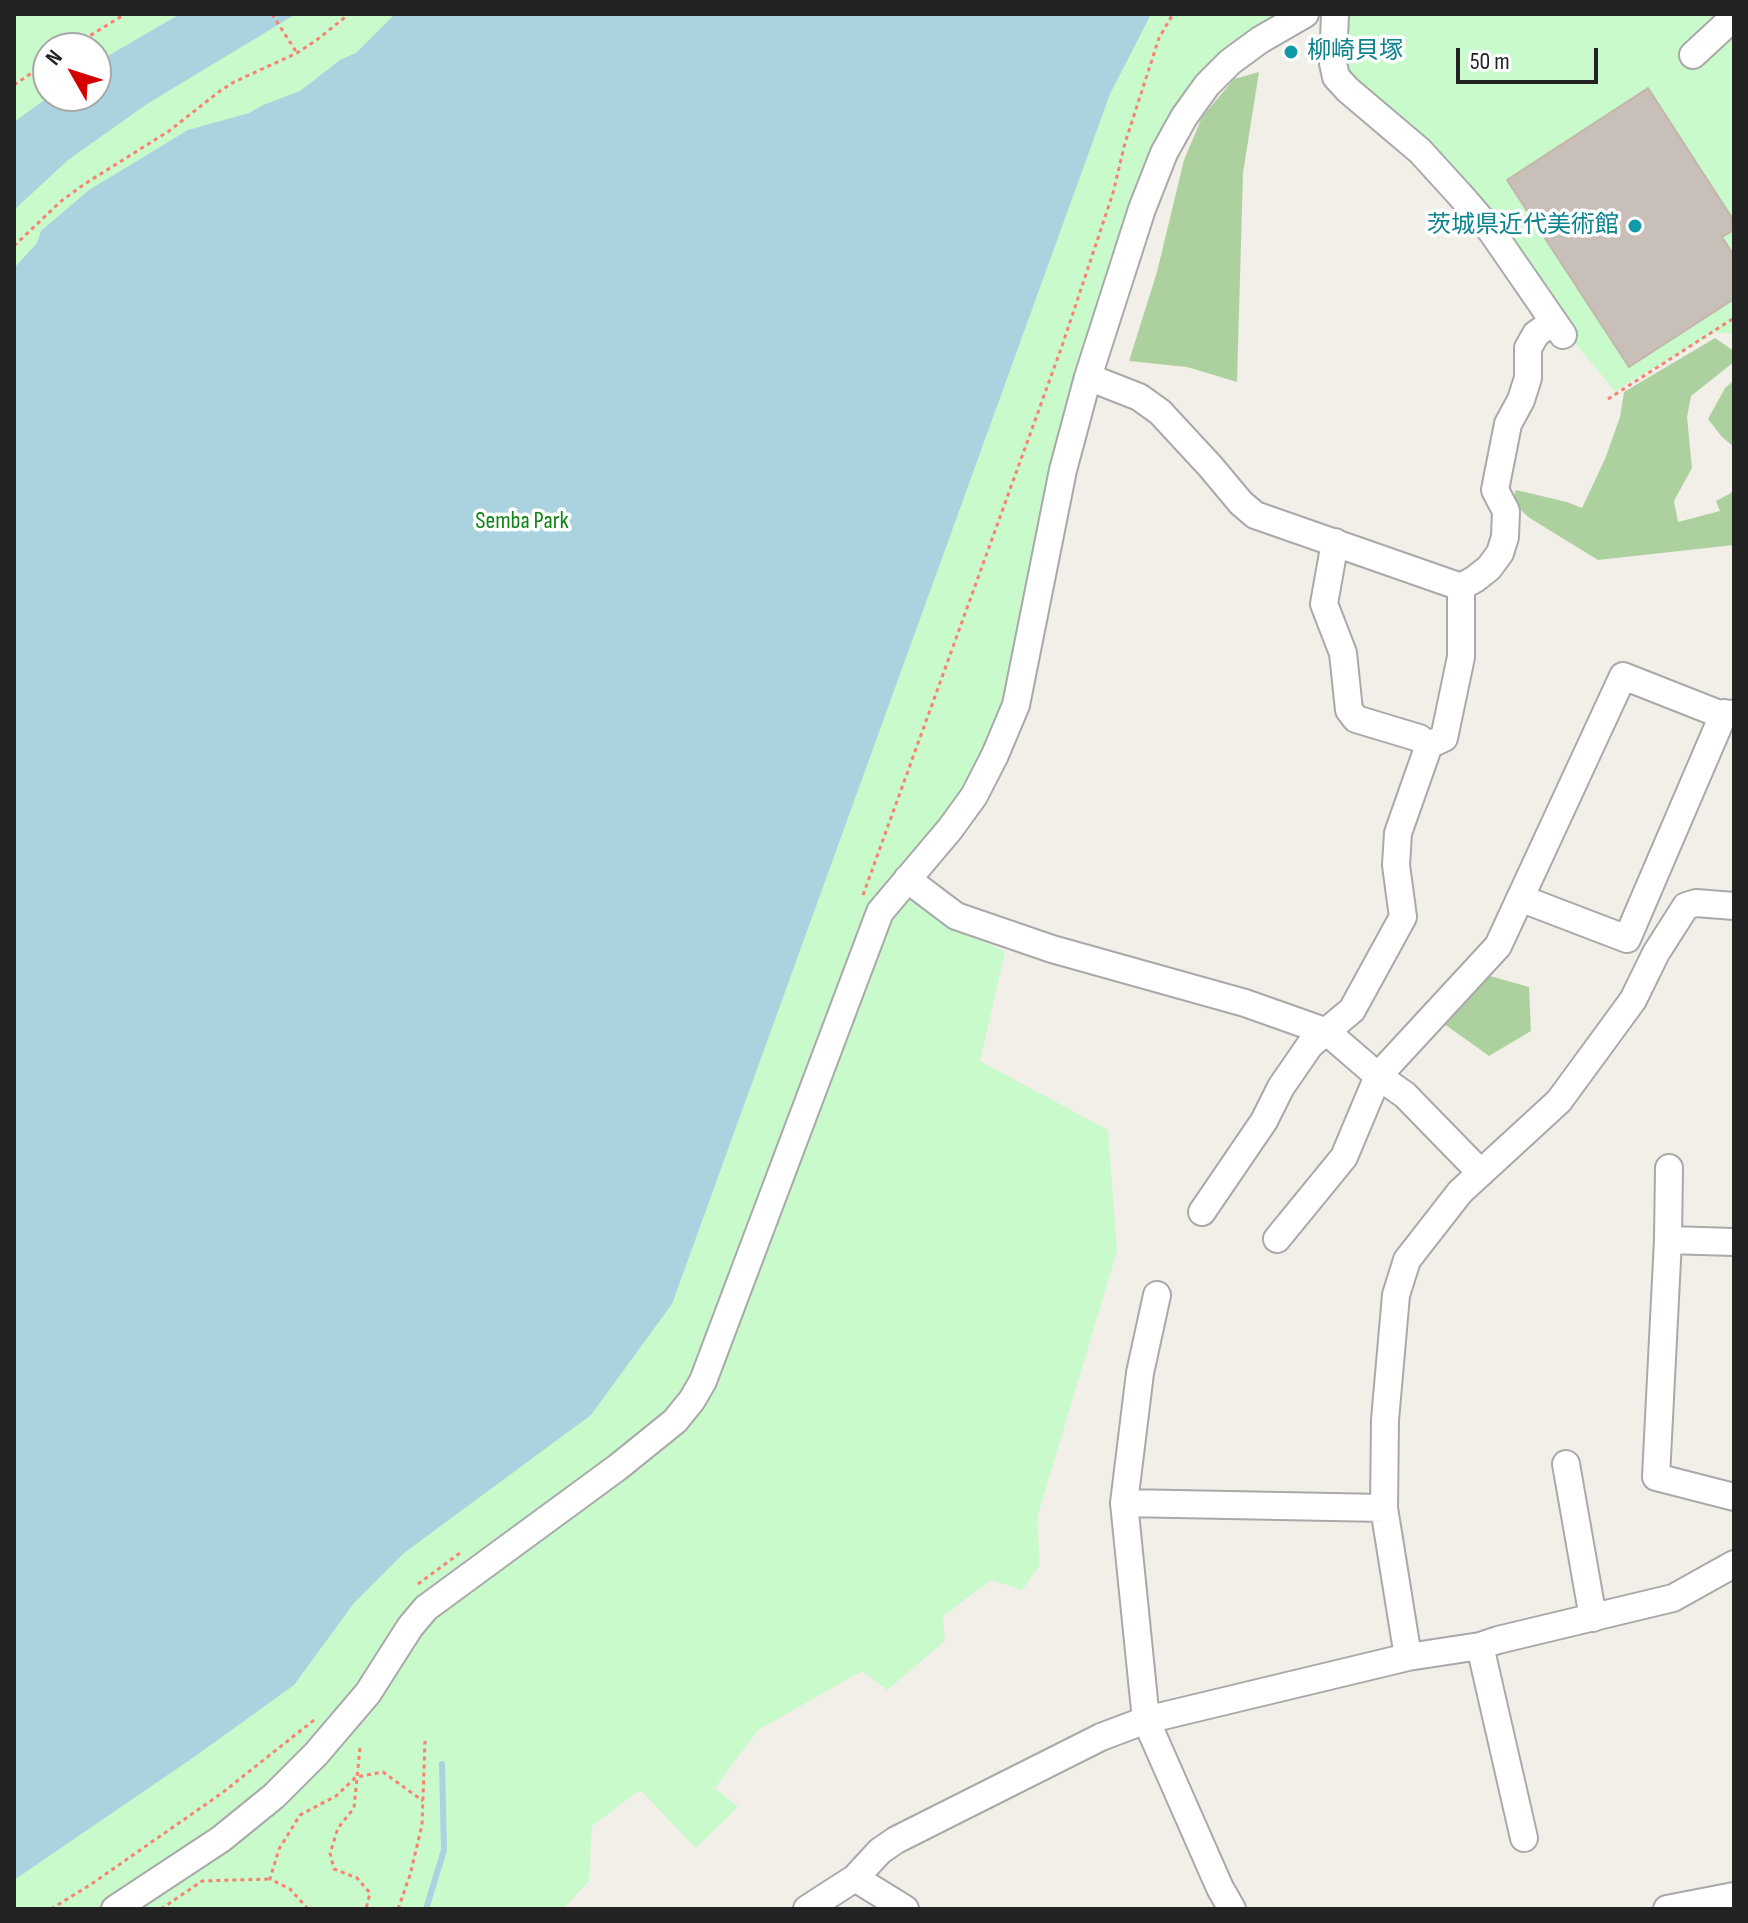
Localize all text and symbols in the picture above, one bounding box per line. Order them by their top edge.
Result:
north arrow [32,32,112,112]
scale bar [1460,32,1602,82]
place label: 柳崎貝塚 [1307,38,1403,66]
marker: 柳崎貝塚 [1282,43,1300,61]
text: N [40,45,69,71]
text: 50 m [1470,47,1510,76]
place label: 茨城県近代美術館 [1427,212,1619,240]
marker: 茨城県近代美術館 [1626,217,1644,235]
park label: Semba Park [475,508,569,536]

